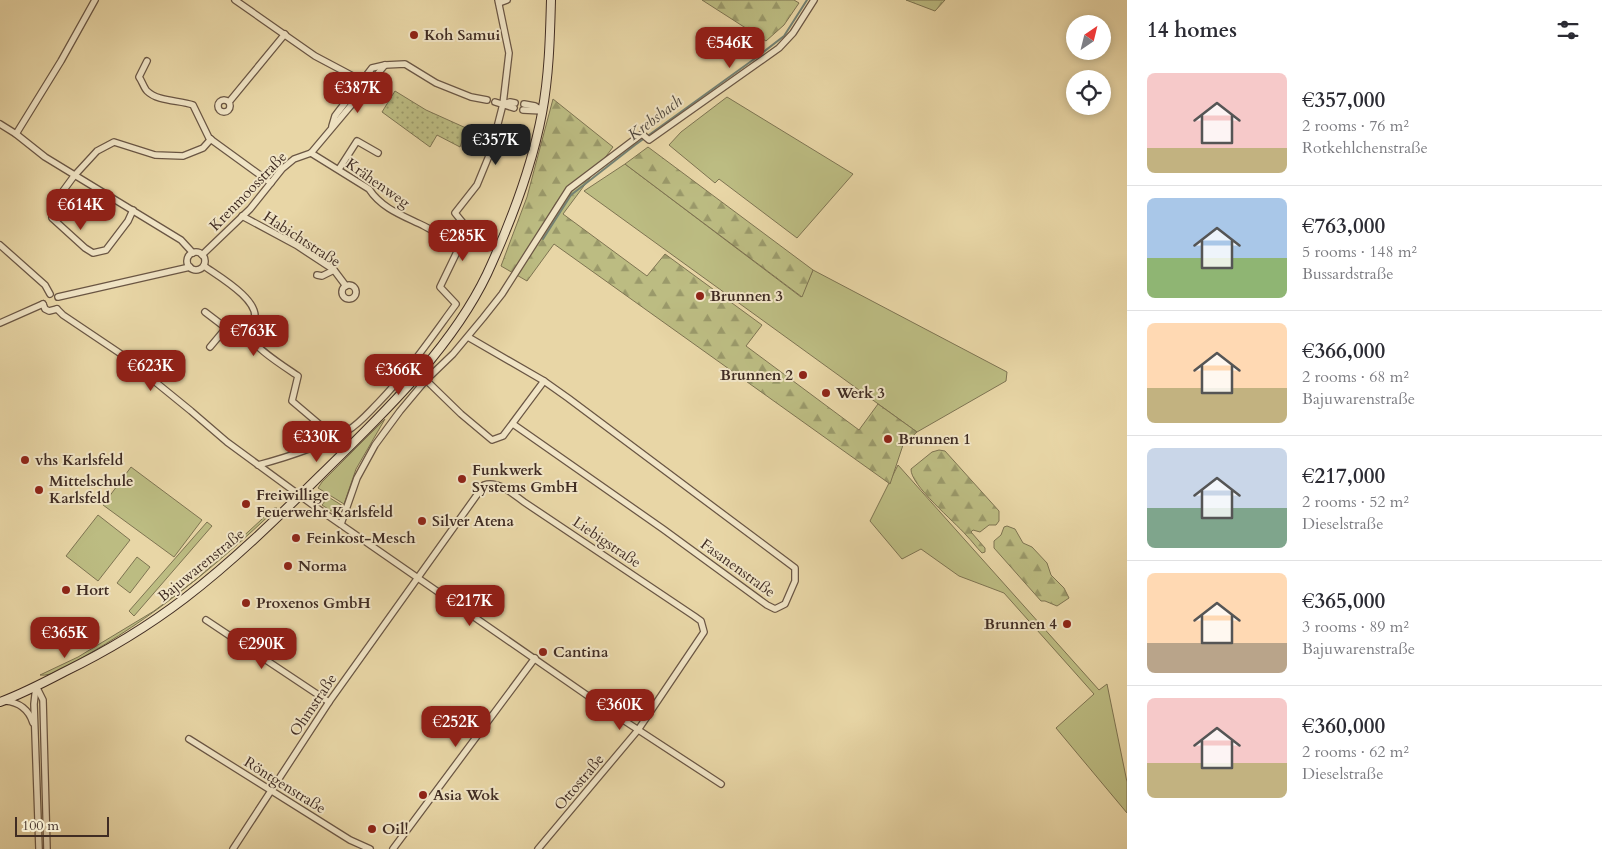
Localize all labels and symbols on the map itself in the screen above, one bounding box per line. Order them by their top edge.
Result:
north arrow [1066,15,1111,60]
place label: Koh Samui [424,25,500,45]
pin: €546K [695,27,765,69]
marker: Koh Samui [408,29,420,41]
pin: €387K [323,72,393,114]
water label: Krebsbach [623,90,687,146]
pin: €357K [461,124,531,166]
street label: Krenmoosstraße [205,147,291,235]
street label: Krähenweg [342,154,415,213]
pin: €614K [46,188,116,231]
street label: Habichtstraße [259,206,345,272]
pin: €285K [428,220,498,262]
place label: Brunnen 3 [710,286,783,306]
marker: Brunnen 3 [694,290,706,302]
pin: €763K [219,314,289,357]
pin: €623K [116,350,186,392]
pin: €366K [364,354,434,396]
place label: Brunnen 2 [720,365,793,385]
marker: Brunnen 2 [797,369,809,381]
place label: Werk 3 [835,383,885,403]
marker: Werk 3 [820,387,832,399]
pin: €330K [282,420,352,463]
place label: Brunnen 1 [898,429,971,449]
marker: Brunnen 1 [882,433,894,445]
place label: vhs Karlsfeld [35,450,124,470]
marker: vhs Karlsfeld [19,454,31,466]
place label: Funkwerk Systems GmbH [472,460,578,497]
place label: Mittelschule Karlsfeld [49,471,133,508]
marker: Funkwerk Systems GmbH [456,473,468,485]
marker: Mittelschule Karlsfeld [33,484,45,496]
place label: Freiwillige Feuerwehr Karlsfeld [256,485,394,522]
marker: Freiwillige Feuerwehr Karlsfeld [240,498,252,510]
place label: Silver Atena [432,511,514,531]
street label: Liebigstraße [569,512,645,572]
marker: Silver Atena [416,515,428,527]
street label: Bajuwarenstraße [154,524,249,606]
place label: Feinkost-Mesch [306,528,416,548]
marker: Feinkost-Mesch [290,532,302,544]
street label: Fasanenstraße [697,534,780,602]
place label: Norma [298,556,347,576]
marker: Norma [282,560,294,572]
place label: Hort [76,580,110,600]
marker: Hort [60,584,72,596]
pin: €217K [435,584,505,627]
place label: Proxenos GmbH [256,593,371,613]
marker: Proxenos GmbH [240,597,252,609]
place label: Brunnen 4 [984,614,1057,634]
pin: €365K [30,616,100,659]
marker: Brunnen 4 [1061,618,1073,630]
pin: €290K [227,628,297,670]
place label: Cantina [553,642,609,662]
marker: Cantina [537,646,549,658]
street label: Ohmstraße [285,670,341,740]
pin: €360K [585,688,655,731]
pin: €252K [421,706,491,748]
street label: Ottostraße [549,749,609,814]
street label: Röntgenstraße [240,752,330,818]
place label: Asia Wok [433,785,500,805]
marker: Asia Wok [417,789,429,801]
scale bar [15,814,109,837]
place label: Oil! [382,819,409,839]
marker: Oil! [366,823,378,835]

